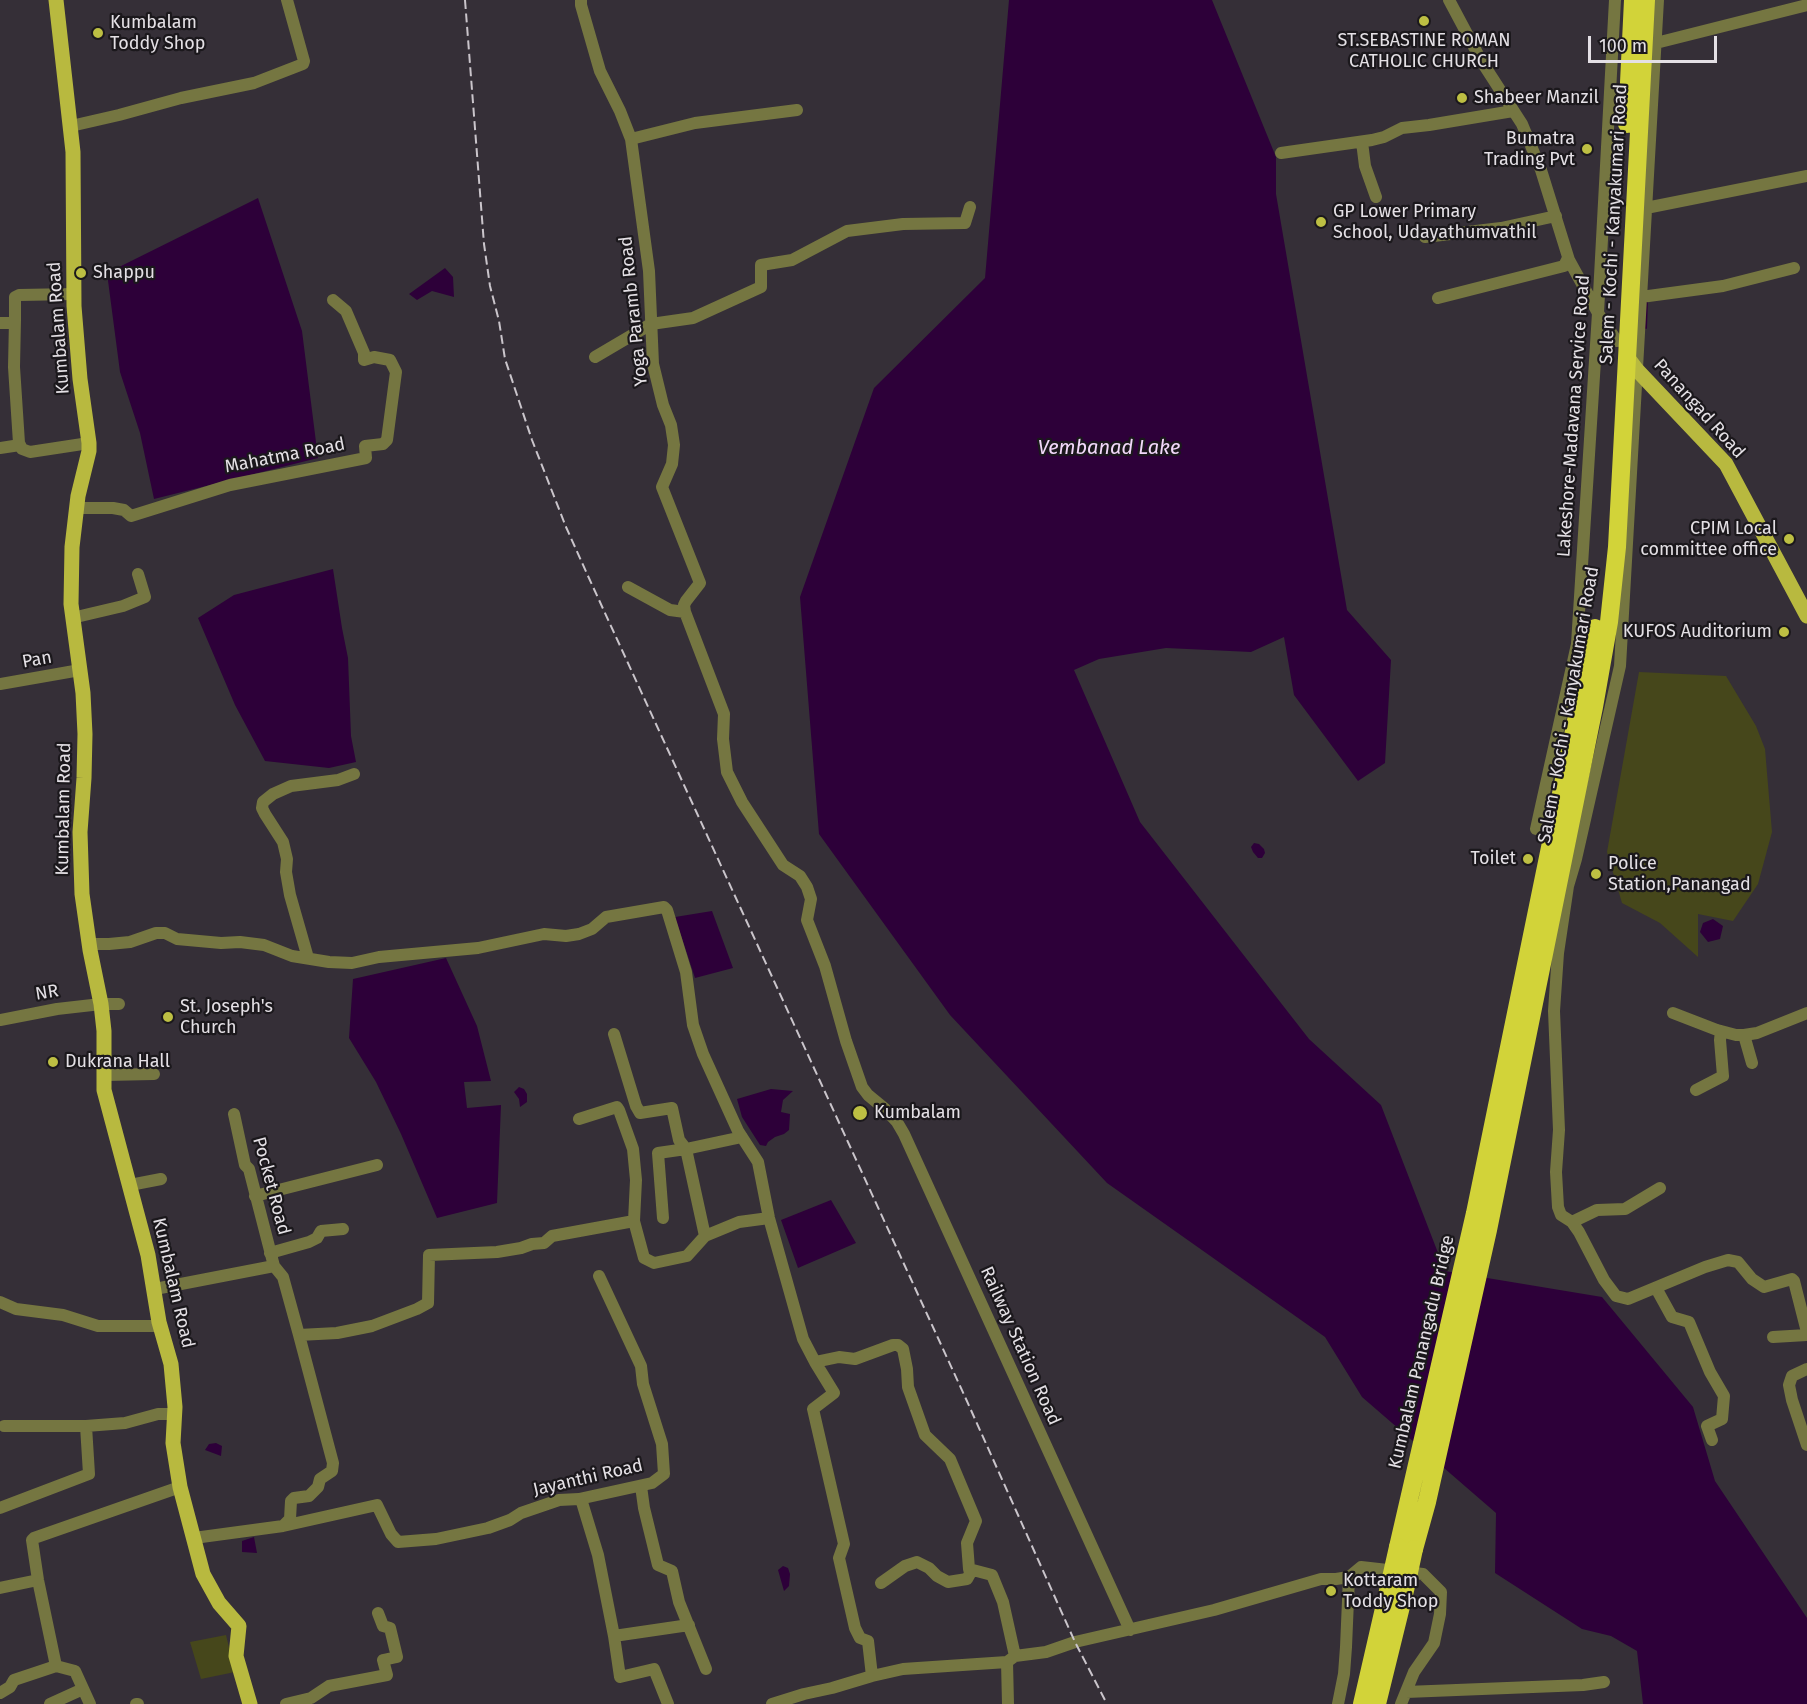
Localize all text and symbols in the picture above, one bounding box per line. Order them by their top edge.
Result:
place label: Kumbalam Toddy Shop [110,12,206,54]
marker: ST.SEBASTINE ROMAN CATHOLIC CHURCH [1417,14,1431,28]
scale bar [1591,24,1720,62]
marker: Kumbalam Toddy Shop [91,26,105,40]
place label: ST.SEBASTINE ROMAN CATHOLIC CHURCH [1338,30,1510,72]
text: 100 m [1599,35,1647,57]
street label: Salem - Kochi - Kanyakumari Road [1596,83,1632,365]
place label: Shabeer Manzil [1474,87,1599,109]
marker: Shabeer Manzil [1455,91,1469,105]
place label: Bumatra Trading Pvt [1484,128,1575,170]
marker: Bumatra Trading Pvt [1580,142,1594,156]
place label: GP Lower Primary School, Udayathumvathil [1333,201,1537,244]
marker: GP Lower Primary School, Udayathumvathil [1314,215,1328,229]
street label: Yoga Paramb Road [615,235,653,387]
street label: Kumbalam Road [44,261,74,395]
place label: Shappu [93,262,155,284]
marker: Shappu [74,266,88,280]
street label: Lakeshore-Madavana Service Road [1553,274,1595,558]
street label: Panangad Road [1649,355,1749,463]
street label: Mahatma Road [223,434,347,478]
water label: Vembanad Lake [1038,436,1180,460]
place label: CPIM Local committee office [1640,518,1777,560]
marker: CPIM Local committee office [1782,532,1796,546]
street label: Salem - Kochi - Kanyakumari Road [1534,565,1604,845]
place label: KUFOS Auditorium [1623,621,1772,643]
marker: KUFOS Auditorium [1777,625,1791,639]
street label: Pan [20,647,54,673]
street label: Kumbalam Road [52,742,76,876]
place label: Toilet [1471,848,1516,870]
marker: Toilet [1521,852,1535,866]
place label: Police Station,Panangad [1608,853,1751,896]
marker: Police Station,Panangad [1589,867,1603,881]
street label: NR [34,981,60,1005]
place label: St. Joseph's Church [180,996,273,1038]
marker: St. Joseph's Church [161,1010,175,1024]
place label: Dukrana Hall [65,1051,170,1073]
marker: Dukrana Hall [46,1055,60,1069]
place label: Kumbalam [874,1102,961,1124]
marker: Kumbalam [851,1104,869,1122]
street label: Pocket Road [248,1135,294,1237]
street label: Kumbalam Road [148,1216,198,1350]
street label: Kumbalam Panangadu Bridge [1385,1233,1459,1471]
street label: Railway Station Road [975,1263,1065,1429]
street label: Jayanthi Road [531,1455,645,1501]
place label: Kottaram Toddy Shop [1343,1570,1439,1612]
marker: Kottaram Toddy Shop [1324,1584,1338,1598]

